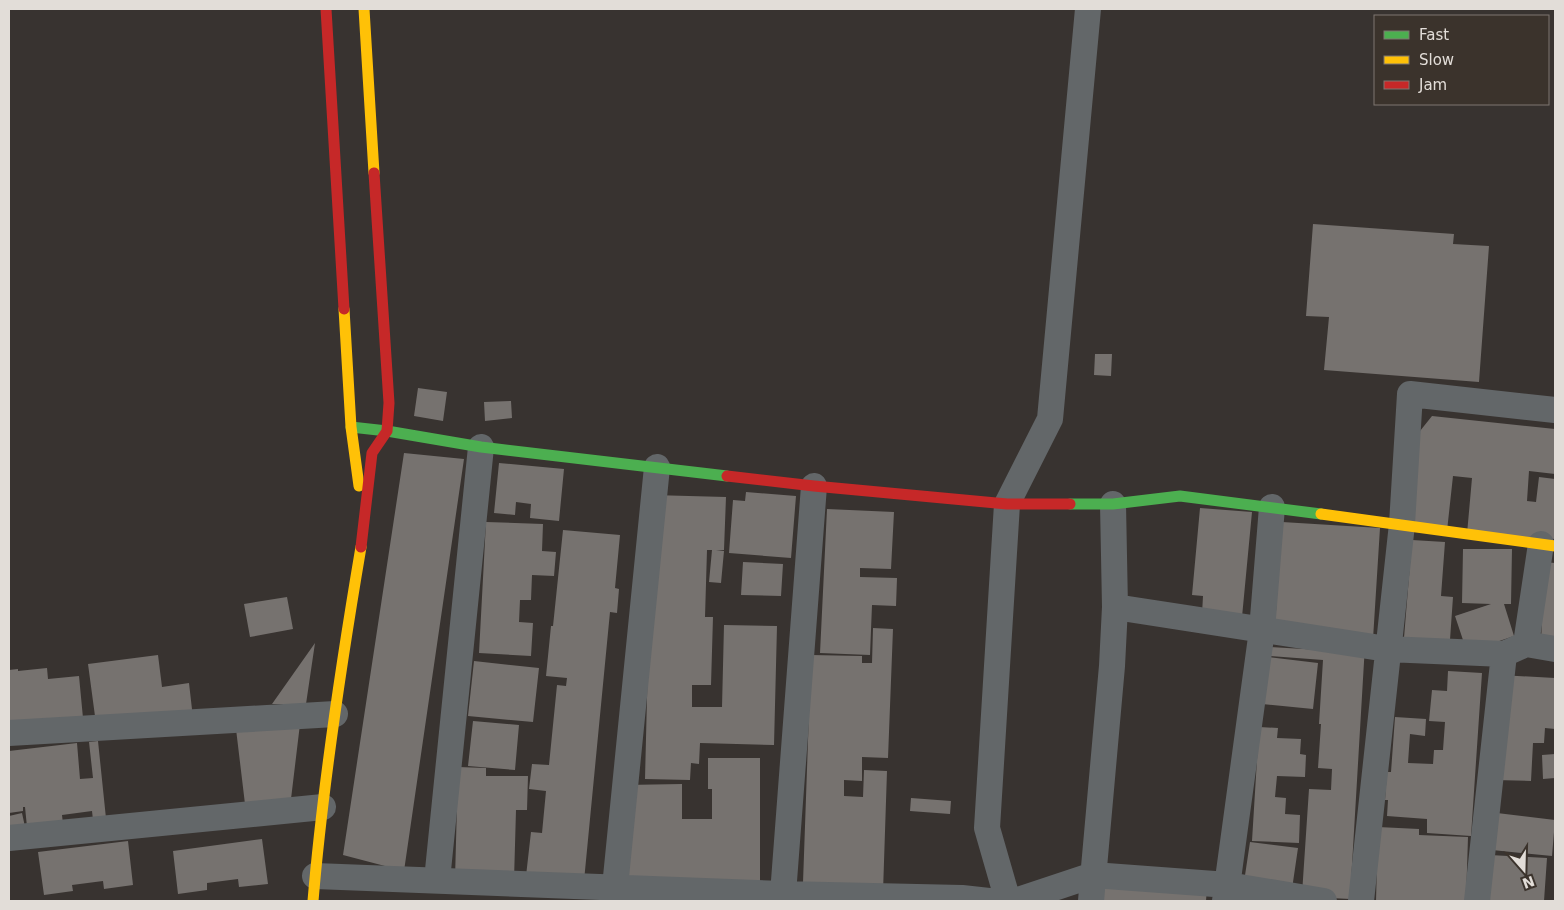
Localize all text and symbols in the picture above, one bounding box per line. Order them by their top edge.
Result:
legend [1374,15,1549,105]
text: Fast [1419,26,1449,44]
text: Slow [1419,51,1454,69]
text: Jam [1418,76,1447,94]
north arrow [1499,845,1549,895]
text: N [1520,873,1537,892]

